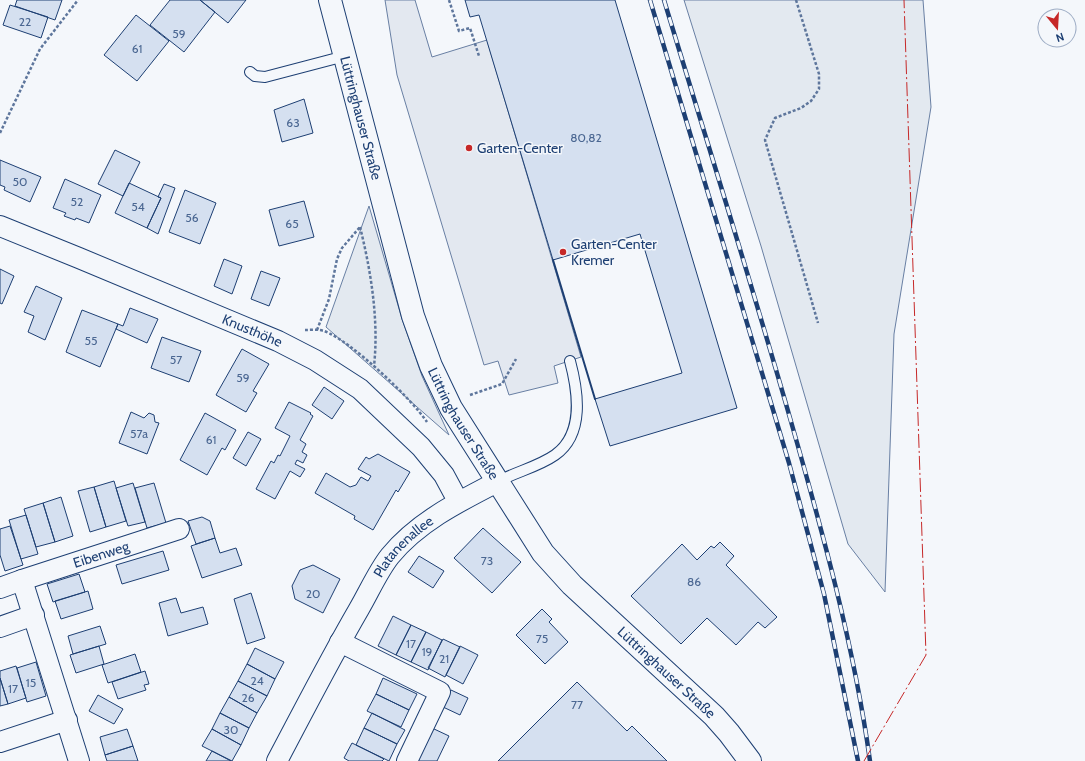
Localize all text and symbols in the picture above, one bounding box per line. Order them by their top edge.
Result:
north arrow [1037,8,1077,48]
house number: 22 [19,14,31,29]
house number: 59 [172,26,186,41]
text: N [1054,30,1066,45]
house number: 61 [132,41,142,56]
street label: Lüttringhauser Straße [336,54,386,182]
house number: 63 [286,115,300,130]
house number: 80,82 [570,130,602,145]
place label: Garten-Center [477,139,563,157]
marker: Garten-Center [464,143,474,153]
house number: 50 [13,174,27,189]
house number: 52 [71,194,83,209]
house number: 54 [131,199,145,214]
house number: 56 [185,210,199,225]
house number: 65 [285,216,299,231]
place label: Garten-Center Kremer [571,235,657,269]
marker: Garten-Center Kremer [558,247,568,257]
street label: Knusthöhe [219,310,286,351]
house number: 55 [85,333,97,348]
house number: 57 [170,352,182,367]
street label: Lüttringhauser Straße [424,364,503,483]
house number: 59 [236,370,250,385]
house number: 57a [130,426,148,441]
house number: 61 [206,432,216,447]
street label: Platanenallee [369,512,437,581]
street label: Eibenweg [71,537,132,572]
house number: 73 [481,553,493,568]
house number: 86 [687,574,701,589]
house number: 20 [306,586,320,601]
street label: Lüttringhauser Straße [614,623,719,722]
house number: 75 [536,631,548,646]
house number: 17 [406,636,416,651]
house number: 19 [422,644,433,659]
house number: 21 [439,651,449,666]
house number: 24 [250,673,264,688]
house number: 15 [26,675,36,690]
house number: 17 [8,681,18,696]
house number: 26 [241,690,255,705]
house number: 77 [571,697,583,712]
house number: 30 [224,722,238,737]

